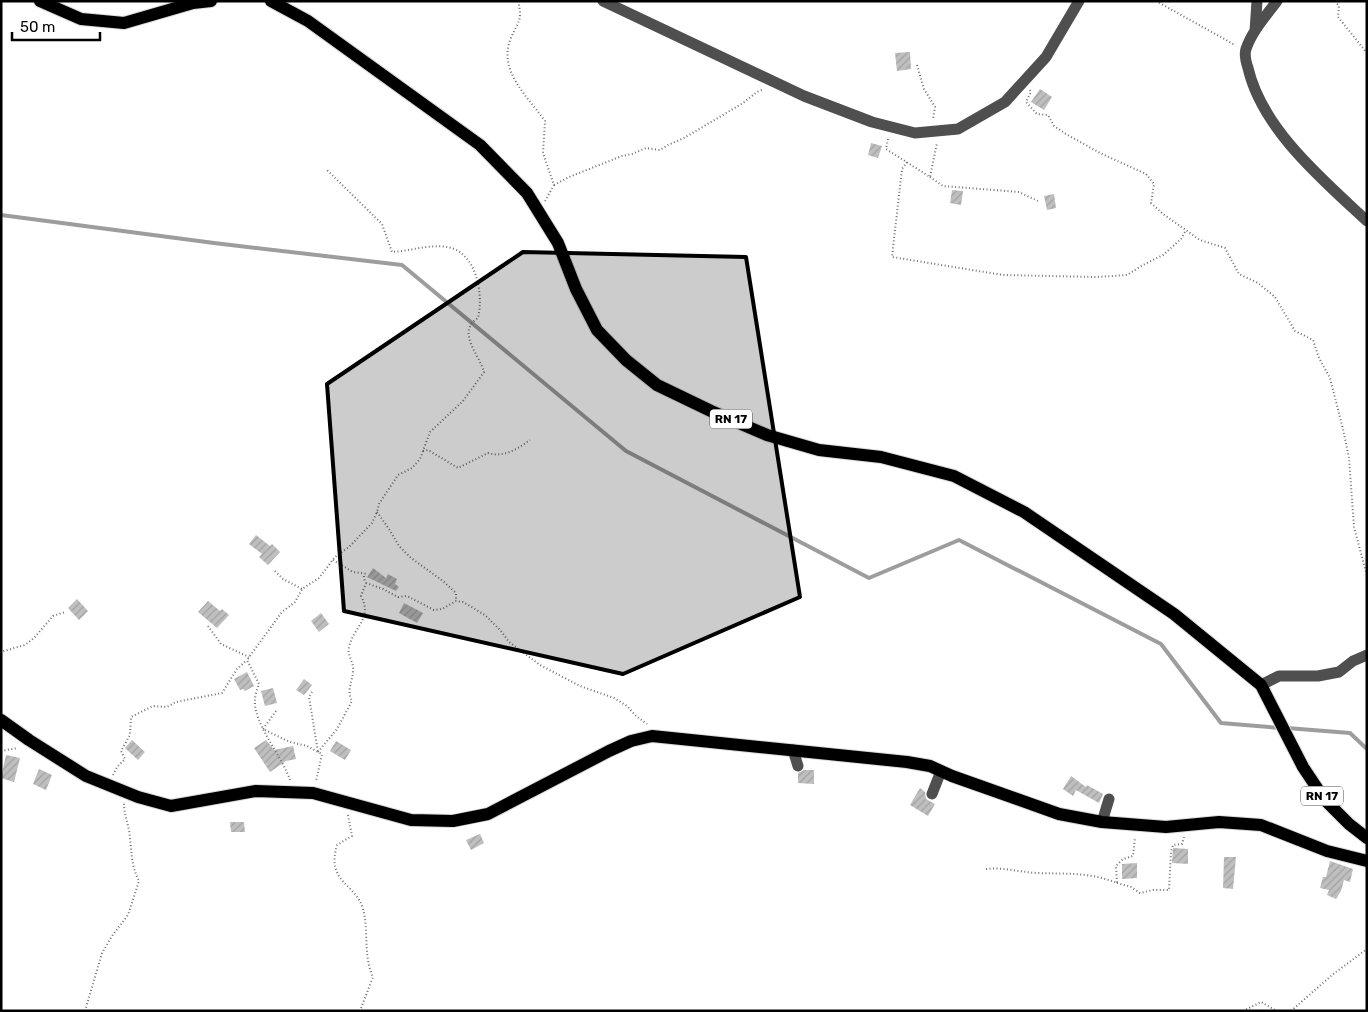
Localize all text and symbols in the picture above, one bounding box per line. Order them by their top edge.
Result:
scale bar [12,10,100,42]
text: 50 m [20,18,55,36]
road number: RN 17 [710,409,752,428]
road number: RN 17 [1301,786,1343,806]

